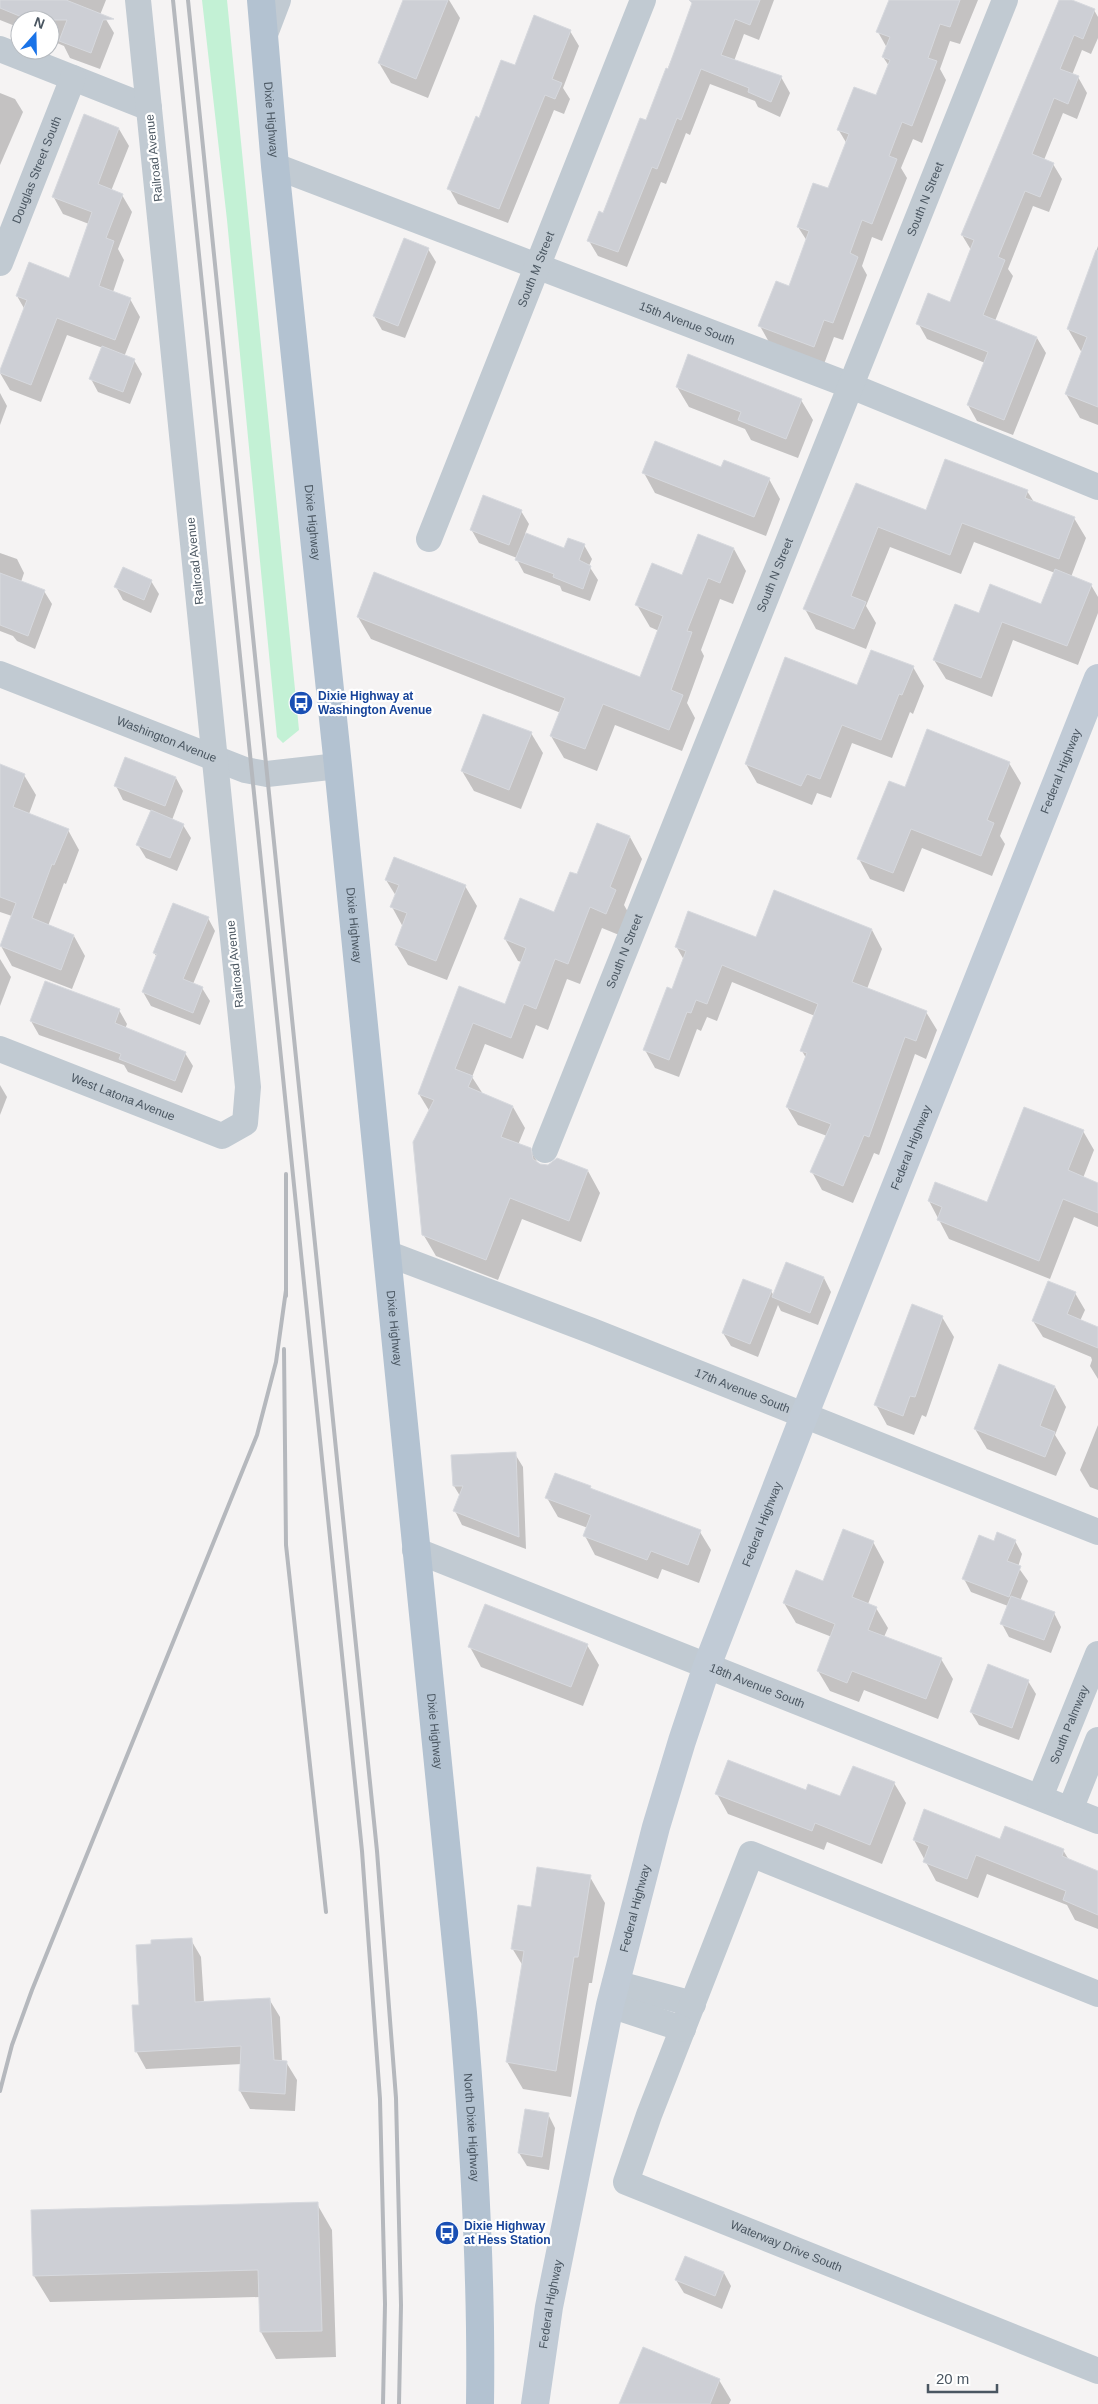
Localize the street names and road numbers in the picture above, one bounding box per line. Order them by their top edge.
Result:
street label: Dixie Highway [261,81,281,158]
street label: Railroad Avenue [142,113,166,202]
street label: Douglas Street South [9,114,64,226]
street label: South N Street [904,159,947,238]
street label: South M Street [515,229,558,309]
street label: 15th Avenue South [637,299,737,348]
street label: Dixie Highway [301,484,323,561]
street label: Railroad Avenue [183,516,207,605]
street label: South N Street [754,535,796,614]
street label: Washington Avenue [115,713,219,765]
street label: Federal Highway [1038,727,1084,816]
street label: Dixie Highway [343,887,365,964]
street label: South N Street [603,911,646,991]
street label: Railroad Avenue [223,919,247,1008]
street label: West Latona Avenue [69,1070,177,1124]
street label: Federal Highway [888,1103,934,1192]
street label: Dixie Highway [384,1290,405,1367]
street label: 17th Avenue South [693,1365,792,1416]
street label: Federal Highway [739,1480,785,1569]
street label: 18th Avenue South [707,1661,807,1711]
street label: South Palmway [1047,1683,1091,1766]
street label: Dixie Highway [424,1693,446,1770]
street label: Federal Highway [617,1863,653,1954]
street label: North Dixie Highway [461,2073,482,2182]
street label: Waterway Drive South [728,2218,844,2275]
street label: Federal Highway [536,2258,565,2350]

